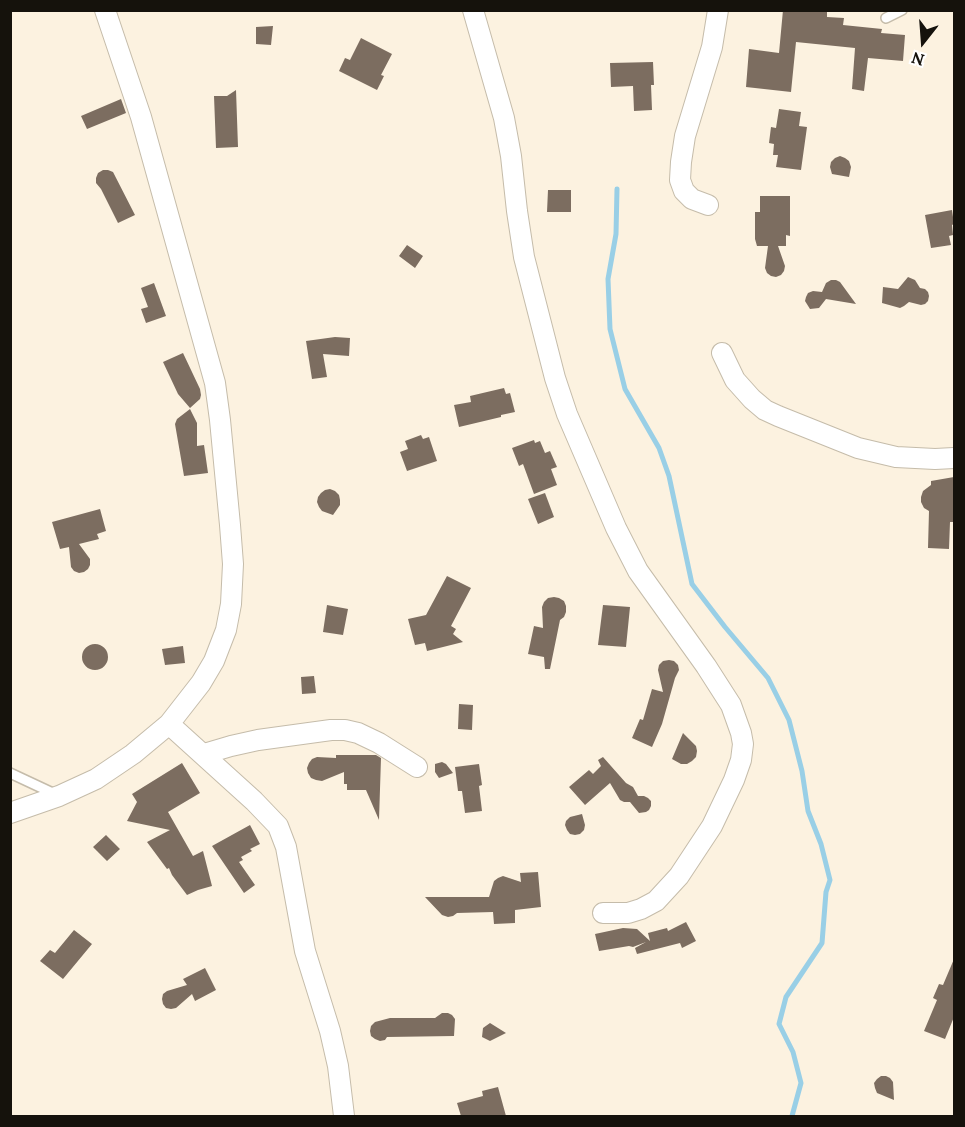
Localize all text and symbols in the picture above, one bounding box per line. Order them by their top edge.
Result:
north arrow [893,12,953,72]
text: N [909,48,927,71]

